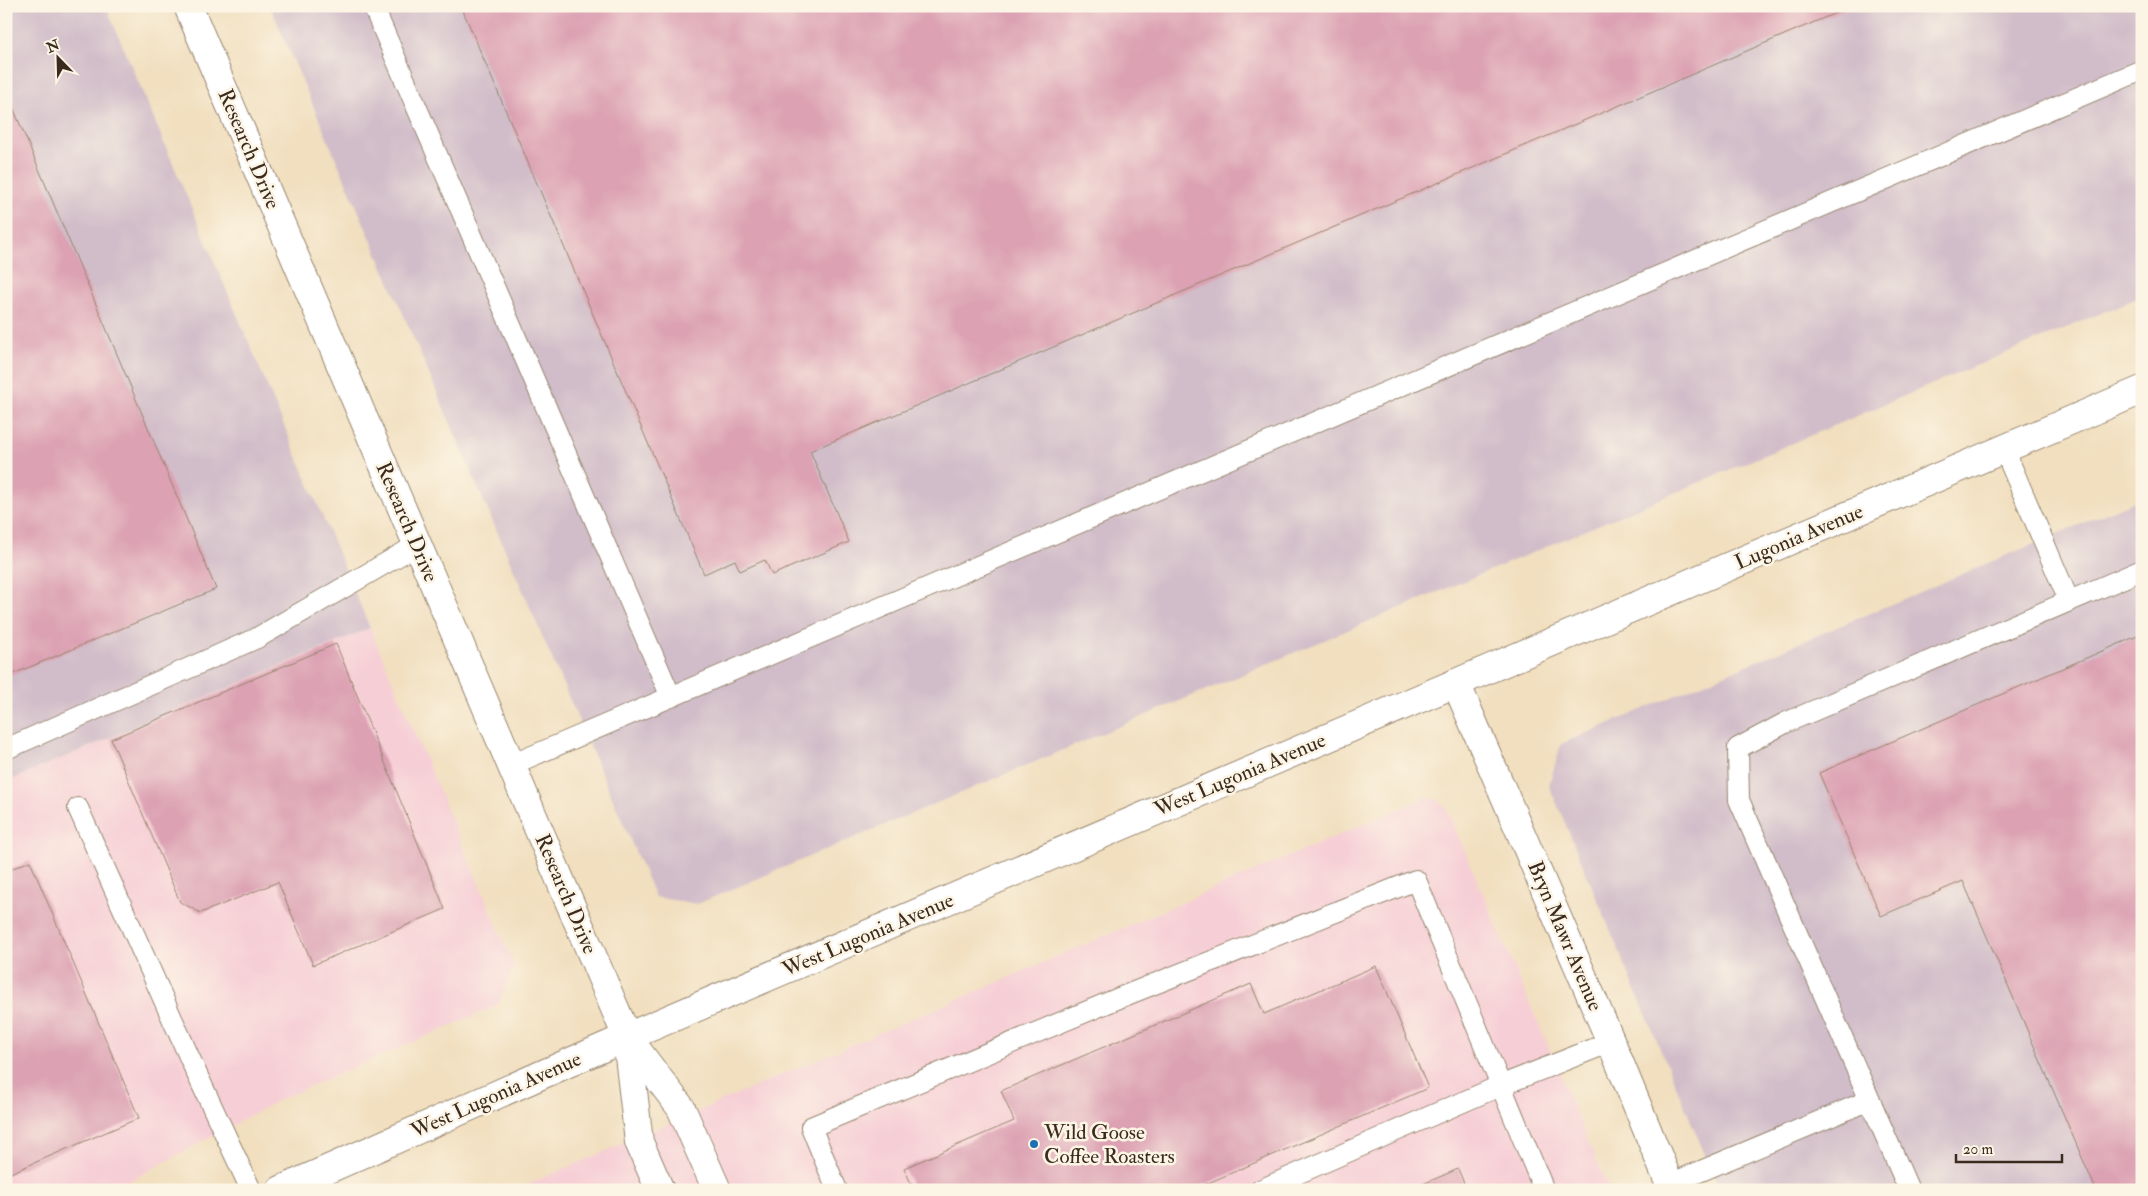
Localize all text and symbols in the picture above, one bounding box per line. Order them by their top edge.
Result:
north arrow [32,32,82,82]
text: N [43,36,63,57]
street label: Research Drive [212,85,287,213]
street label: Research Drive [370,458,445,586]
street label: Lugonia Avenue [1731,498,1867,576]
street label: West Lugonia Avenue [1149,727,1330,824]
street label: Research Drive [529,830,604,958]
street label: Bryn Mawr Avenue [1521,857,1609,1015]
street label: West Lugonia Avenue [777,887,958,984]
street label: West Lugonia Avenue [406,1045,586,1145]
place label: Wild Goose Coffee Roasters [1043,1119,1175,1170]
scale bar [1956,1131,2062,1163]
marker: Wild Goose Coffee Roasters [1028,1138,1040,1150]
text: 20 m [1963,1140,1993,1159]

